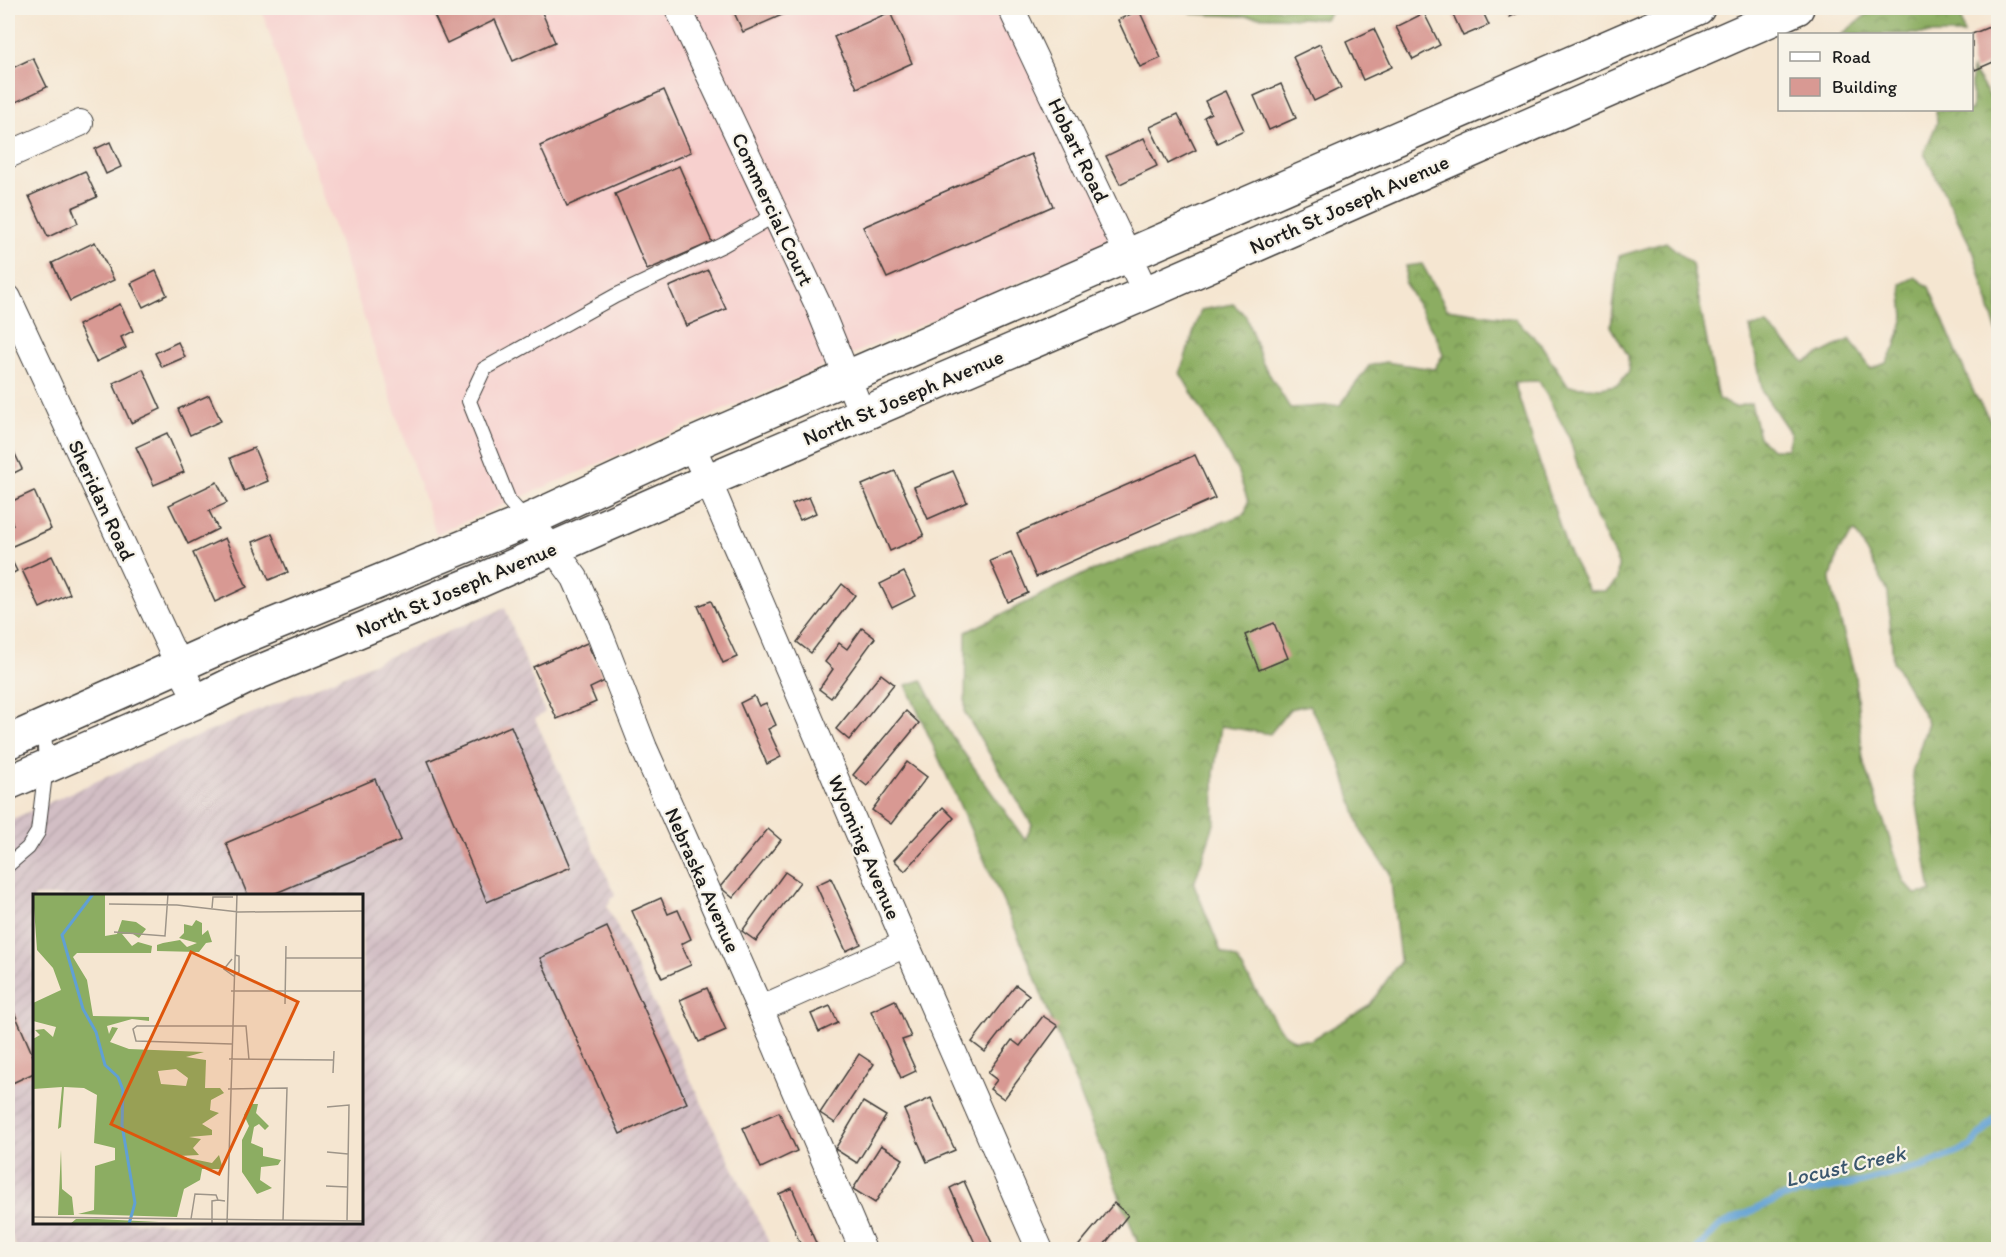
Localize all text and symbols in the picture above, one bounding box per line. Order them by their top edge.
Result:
legend [1778,33,1973,111]
text: Road [1832,46,1871,68]
text: Building [1832,76,1898,98]
street label: Hobart Road [1043,94,1115,207]
street label: Commercial Court [727,128,819,290]
street label: North St Joseph Avenue [1245,149,1453,259]
street label: North St Joseph Avenue [799,343,1007,451]
street label: Sheridan Road [63,436,141,564]
street label: North St Joseph Avenue [352,535,560,643]
street label: Wyoming Avenue [823,771,907,923]
street label: Nebraska Avenue [660,804,746,956]
inset map [33,894,363,1224]
water label: Locust Creek [1782,1139,1910,1193]

